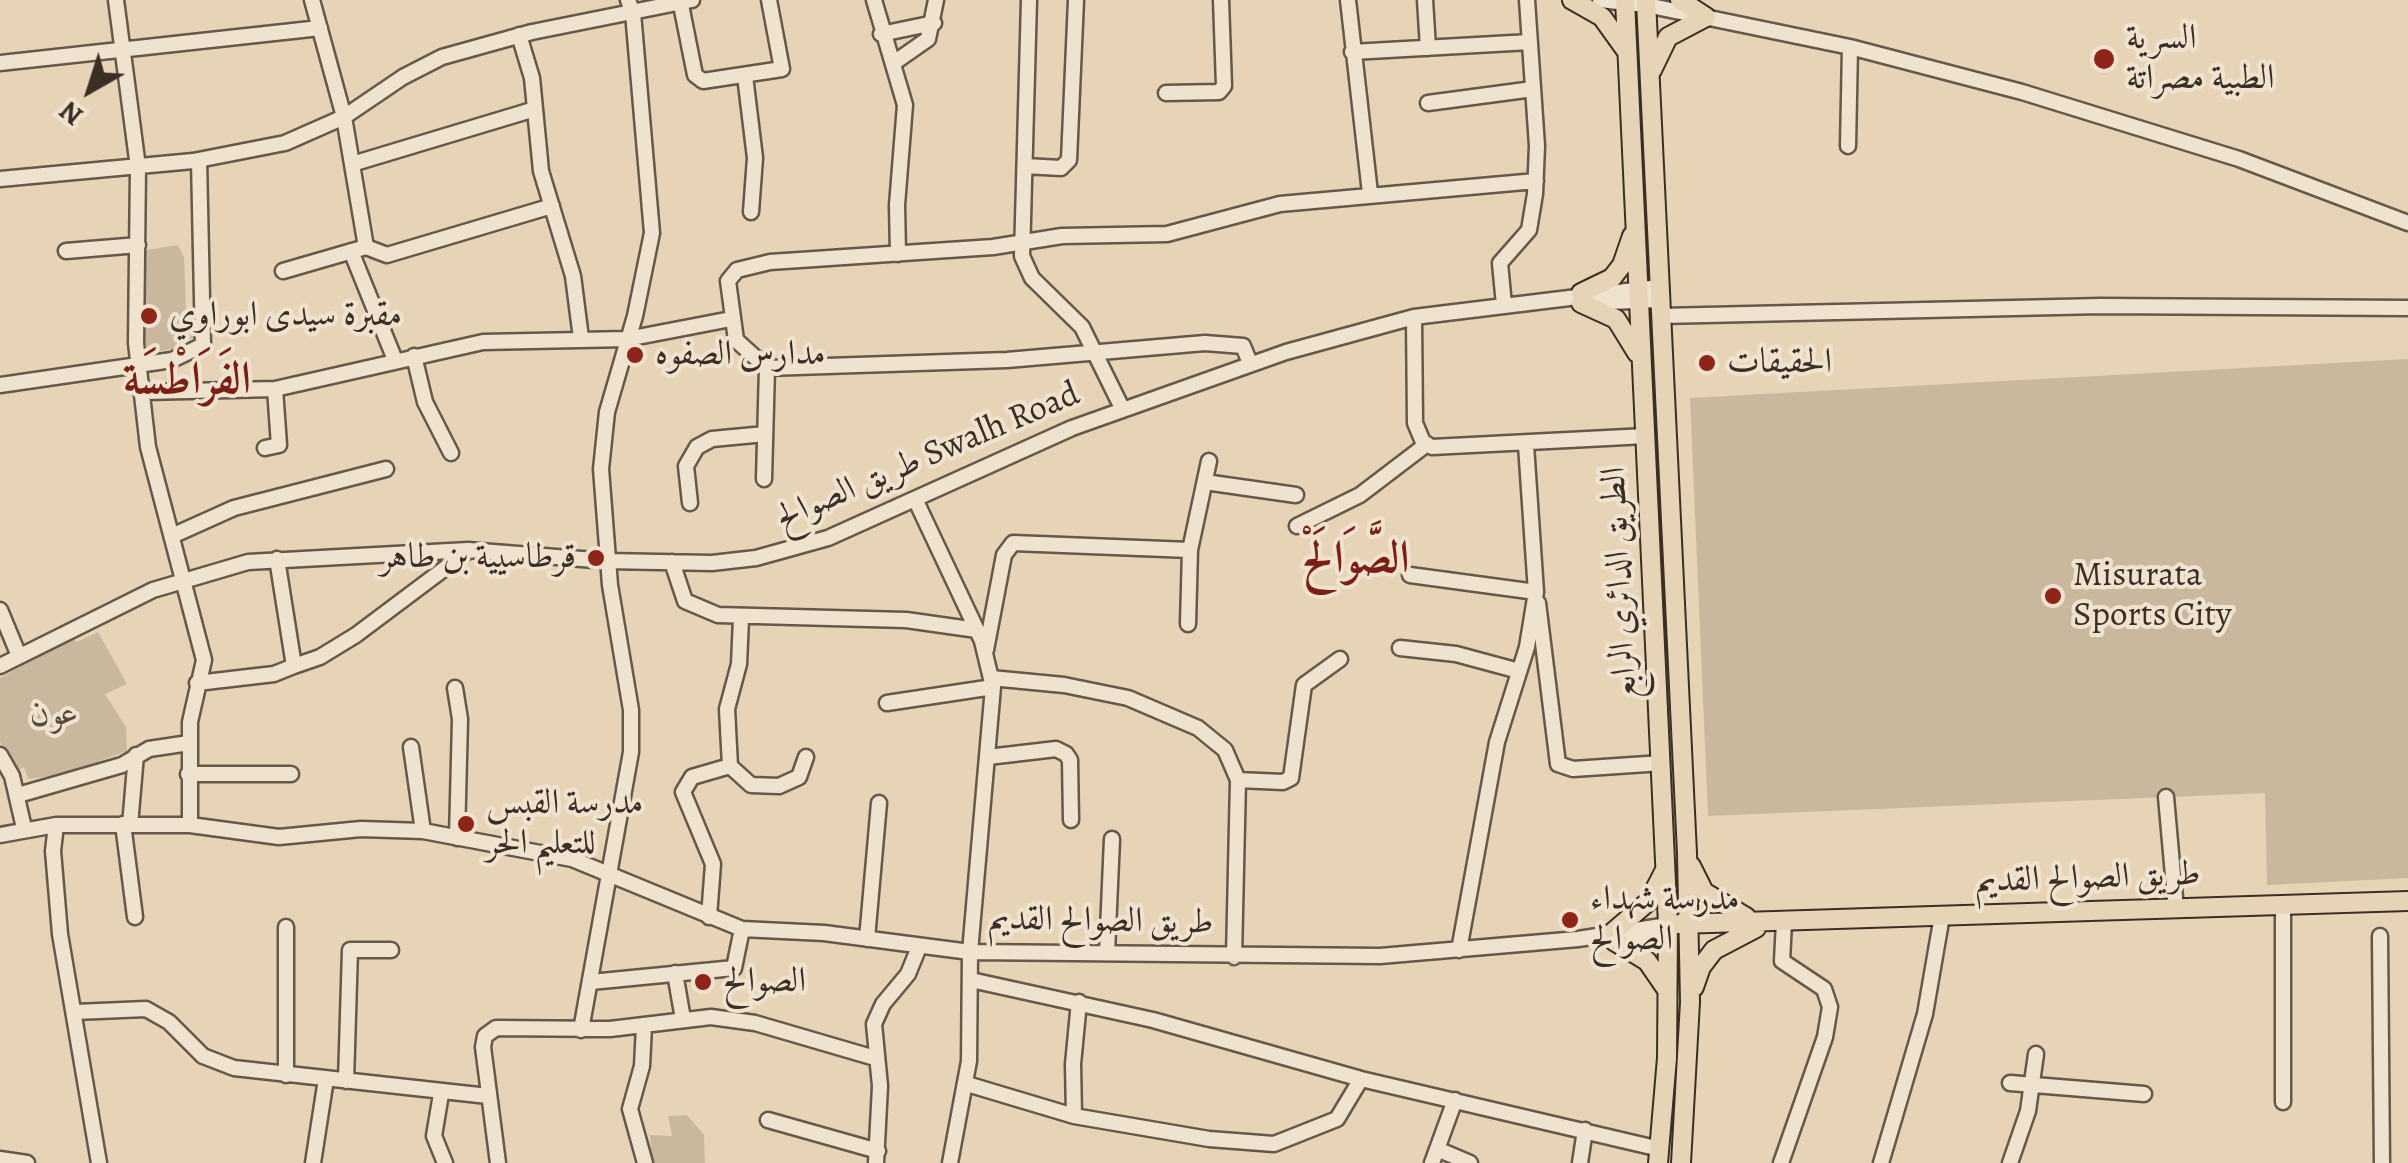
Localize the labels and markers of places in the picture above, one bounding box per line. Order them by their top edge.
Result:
place label: السرية الطبية مصراتة [2126,18,2275,100]
marker: السرية الطبية مصراتة [2091,46,2117,72]
place label: مقبرة سيدى ابوراوي [169,295,402,337]
marker: مقبرة سيدى ابوراوي [138,305,160,327]
place label: مدارس الصفوه [655,334,826,376]
place label: الحقيقات [1727,342,1832,384]
marker: مدارس الصفوه [624,344,646,366]
marker: الحقيقات [1696,352,1718,374]
place label: قرطاسيية بن طاهر [380,537,576,579]
marker: قرطاسيية بن طاهر [585,547,607,569]
place label: Misurata Sports City [2073,555,2232,637]
marker: Misurata Sports City [2042,585,2064,607]
place label: مدرسة القبس للتعليم الحر [486,783,643,865]
marker: مدرسة القبس للتعليم الحر [455,813,477,835]
place label: مدرسة شهداء الصوالح [1590,879,1740,961]
marker: مدرسة شهداء الصوالح [1559,909,1581,931]
place label: الصوالح [723,961,806,1003]
marker: الصوالح [692,971,714,993]

